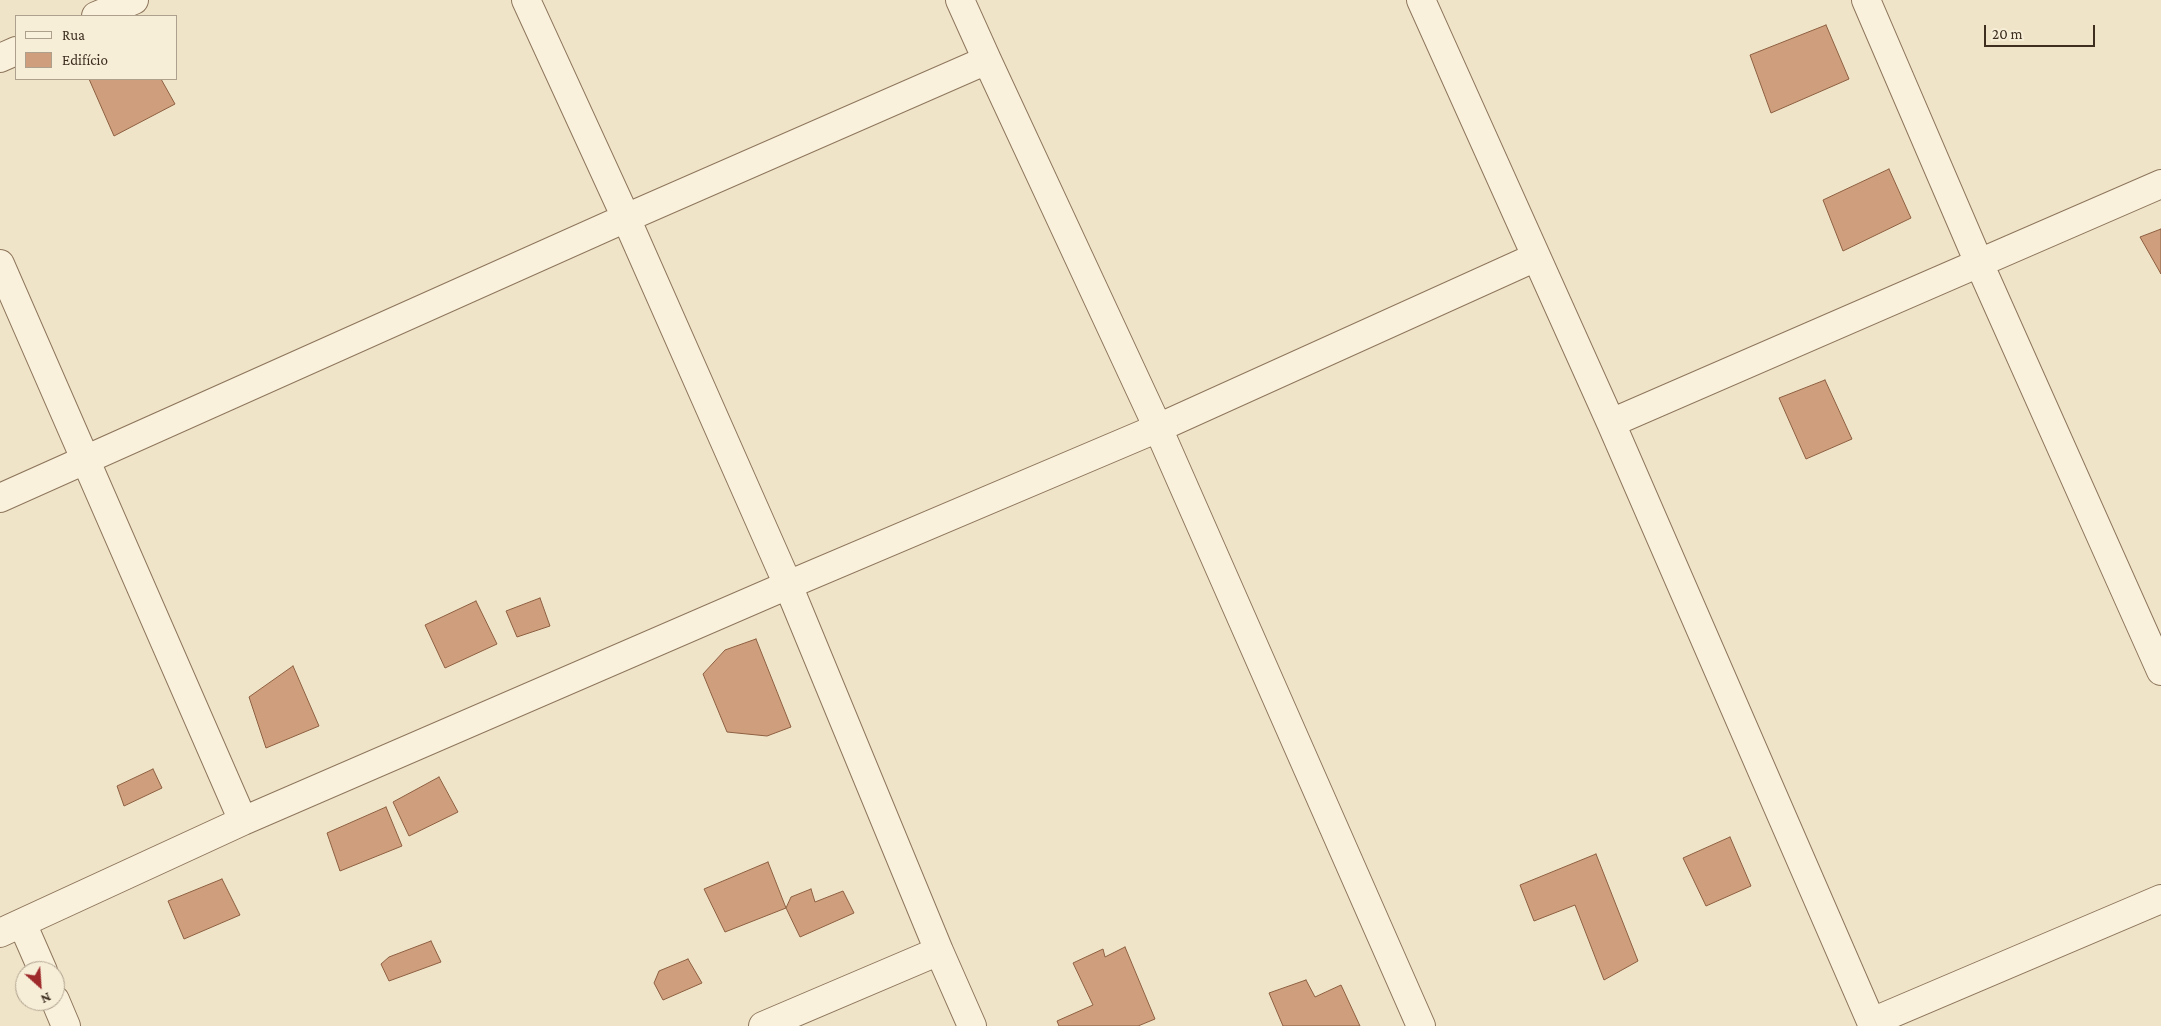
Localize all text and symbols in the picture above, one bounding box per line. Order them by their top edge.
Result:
legend [15,15,178,80]
scale bar [1986,15,2097,47]
text: 20 m [1992,26,2023,42]
text: Rua [62,27,85,43]
text: Edifício [62,52,108,68]
north arrow [15,961,65,1011]
text: N [38,989,54,1008]

